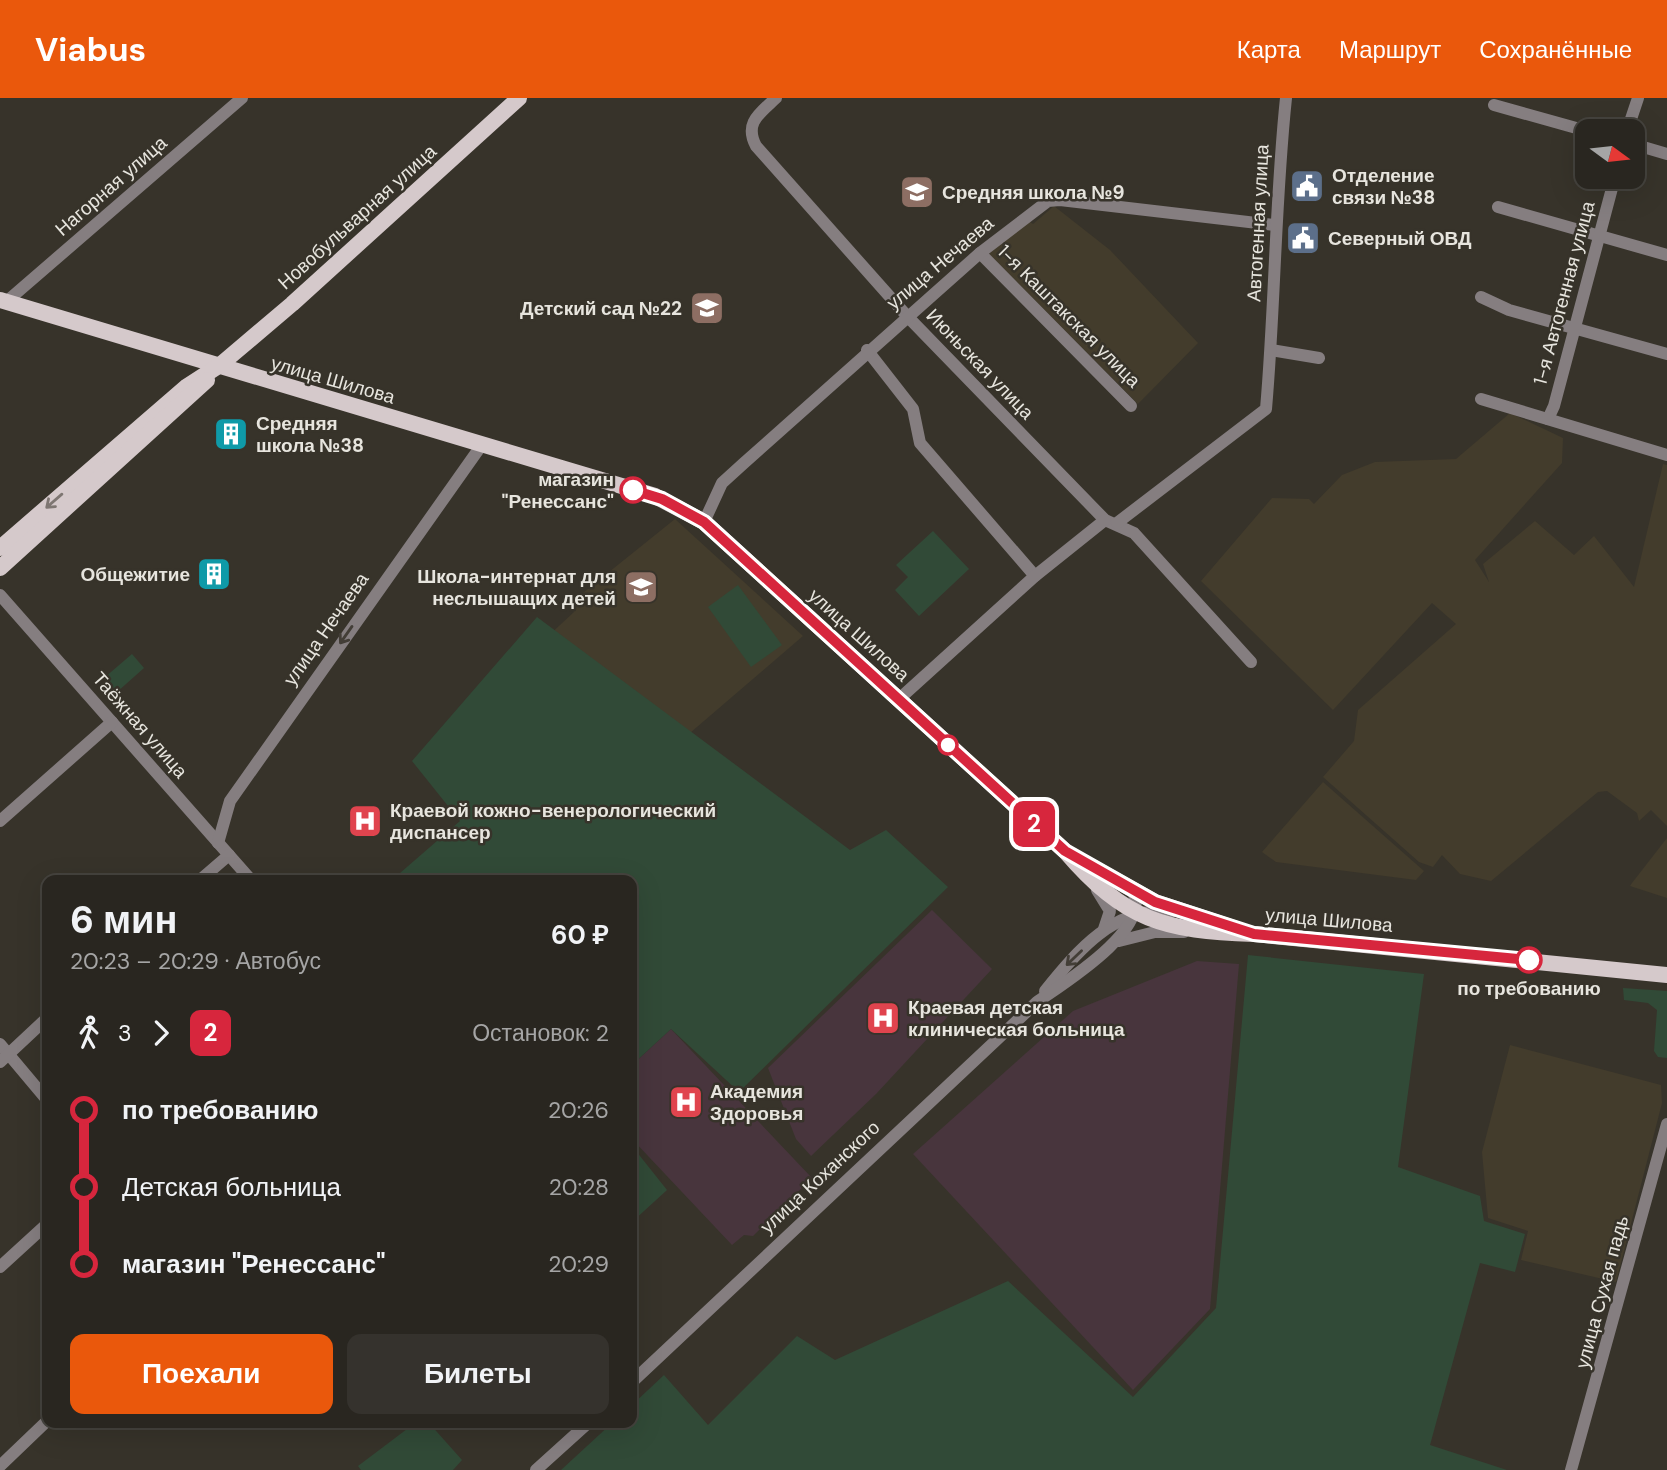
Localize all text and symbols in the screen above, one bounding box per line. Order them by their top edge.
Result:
text: Viabus [35,28,146,71]
text: Карта [1237,34,1301,65]
text: Маршрут [1339,34,1441,65]
text: Сохранённые [1479,34,1632,65]
north arrow [1575,119,1645,189]
map controls [1575,119,1645,189]
street label: Нагорная улица [50,130,173,242]
street label: Новобульварная улица [272,139,442,295]
street label: Автогенная улица [1241,143,1275,302]
place label: Отделение связи №38 [1332,163,1435,210]
public building icon: Отделение связи №38 [1288,167,1326,205]
school or university icon: Средняя школа №9 [898,173,936,211]
place label: Средняя школа №9 [942,180,1125,205]
street label: 1-я Автогенная улица [1527,198,1601,388]
street label: улица Нечаева [881,211,999,315]
public building icon: Северный ОВД [1284,219,1322,257]
place label: Северный ОВД [1328,226,1472,251]
street label: 1-я Каштакская улица [992,239,1146,393]
school or university icon: Детский сад №22 [688,289,726,327]
place label: Детский сад №22 [520,296,682,321]
street label: Июньская улица [921,303,1040,425]
street label: улица Шилова [268,350,398,410]
place label: Средняя школа №38 [256,411,364,458]
building icon: Средняя школа №38 [212,415,250,453]
place label: магазин "Ренессанс" [502,467,614,514]
marker: магазин "Ренессанс" [620,477,646,503]
one-way arrow [45,493,63,509]
building icon: Общежитие [195,555,233,593]
place label: Общежитие [80,562,190,587]
place label: Школа-интернат для неслышащих детей [417,564,616,611]
street label: улица Нечаева [278,567,374,690]
school or university icon: Школа-интернат для неслышащих детей [622,568,660,606]
street label: улица Шилова [803,583,915,687]
one-way arrow [339,625,353,644]
street label: Таёжная улица [87,667,193,784]
unlabelled marker [938,735,958,755]
place label: Краевой кожно-венерологический диспансер [390,798,716,845]
line badge: 2 [1011,801,1057,847]
hospital icon: Краевой кожно-венерологический диспансер [346,802,384,840]
text: 2 [1027,808,1041,839]
text: 6 мин [70,895,177,945]
street label: улица Шилова [1264,902,1394,938]
text: 60 ₽ [551,918,609,952]
text: 20:23 – 20:29 · Автобус [70,946,321,976]
marker: по требованию [1516,947,1542,973]
one-way arrow [1066,950,1083,967]
place label: по требованию [1457,976,1601,1001]
place label: Краевая детская клиническая больница [908,995,1125,1042]
hospital icon: Краевая детская клиническая больница [864,999,902,1037]
icon: walk [70,1014,108,1052]
icon: forward [142,1014,180,1052]
text: 2 [204,1017,217,1048]
text: 3 [118,1018,132,1048]
text: Остановок: 2 [472,1018,609,1048]
place label: Академия Здоровья [710,1079,803,1126]
hospital icon: Академия Здоровья [667,1083,705,1121]
text: по требованию [122,1093,318,1127]
text: 20:26 [548,1095,609,1125]
street label: улица Коханского [755,1115,885,1239]
text: Детская больница [122,1170,341,1204]
text: 20:28 [549,1172,609,1202]
street label: улица Сухая падь [1570,1213,1634,1371]
text: магазин "Ренессанс" [122,1247,386,1281]
text: 20:29 [548,1249,609,1279]
button: Поехали [70,1334,333,1414]
button: Билеты [347,1334,609,1414]

